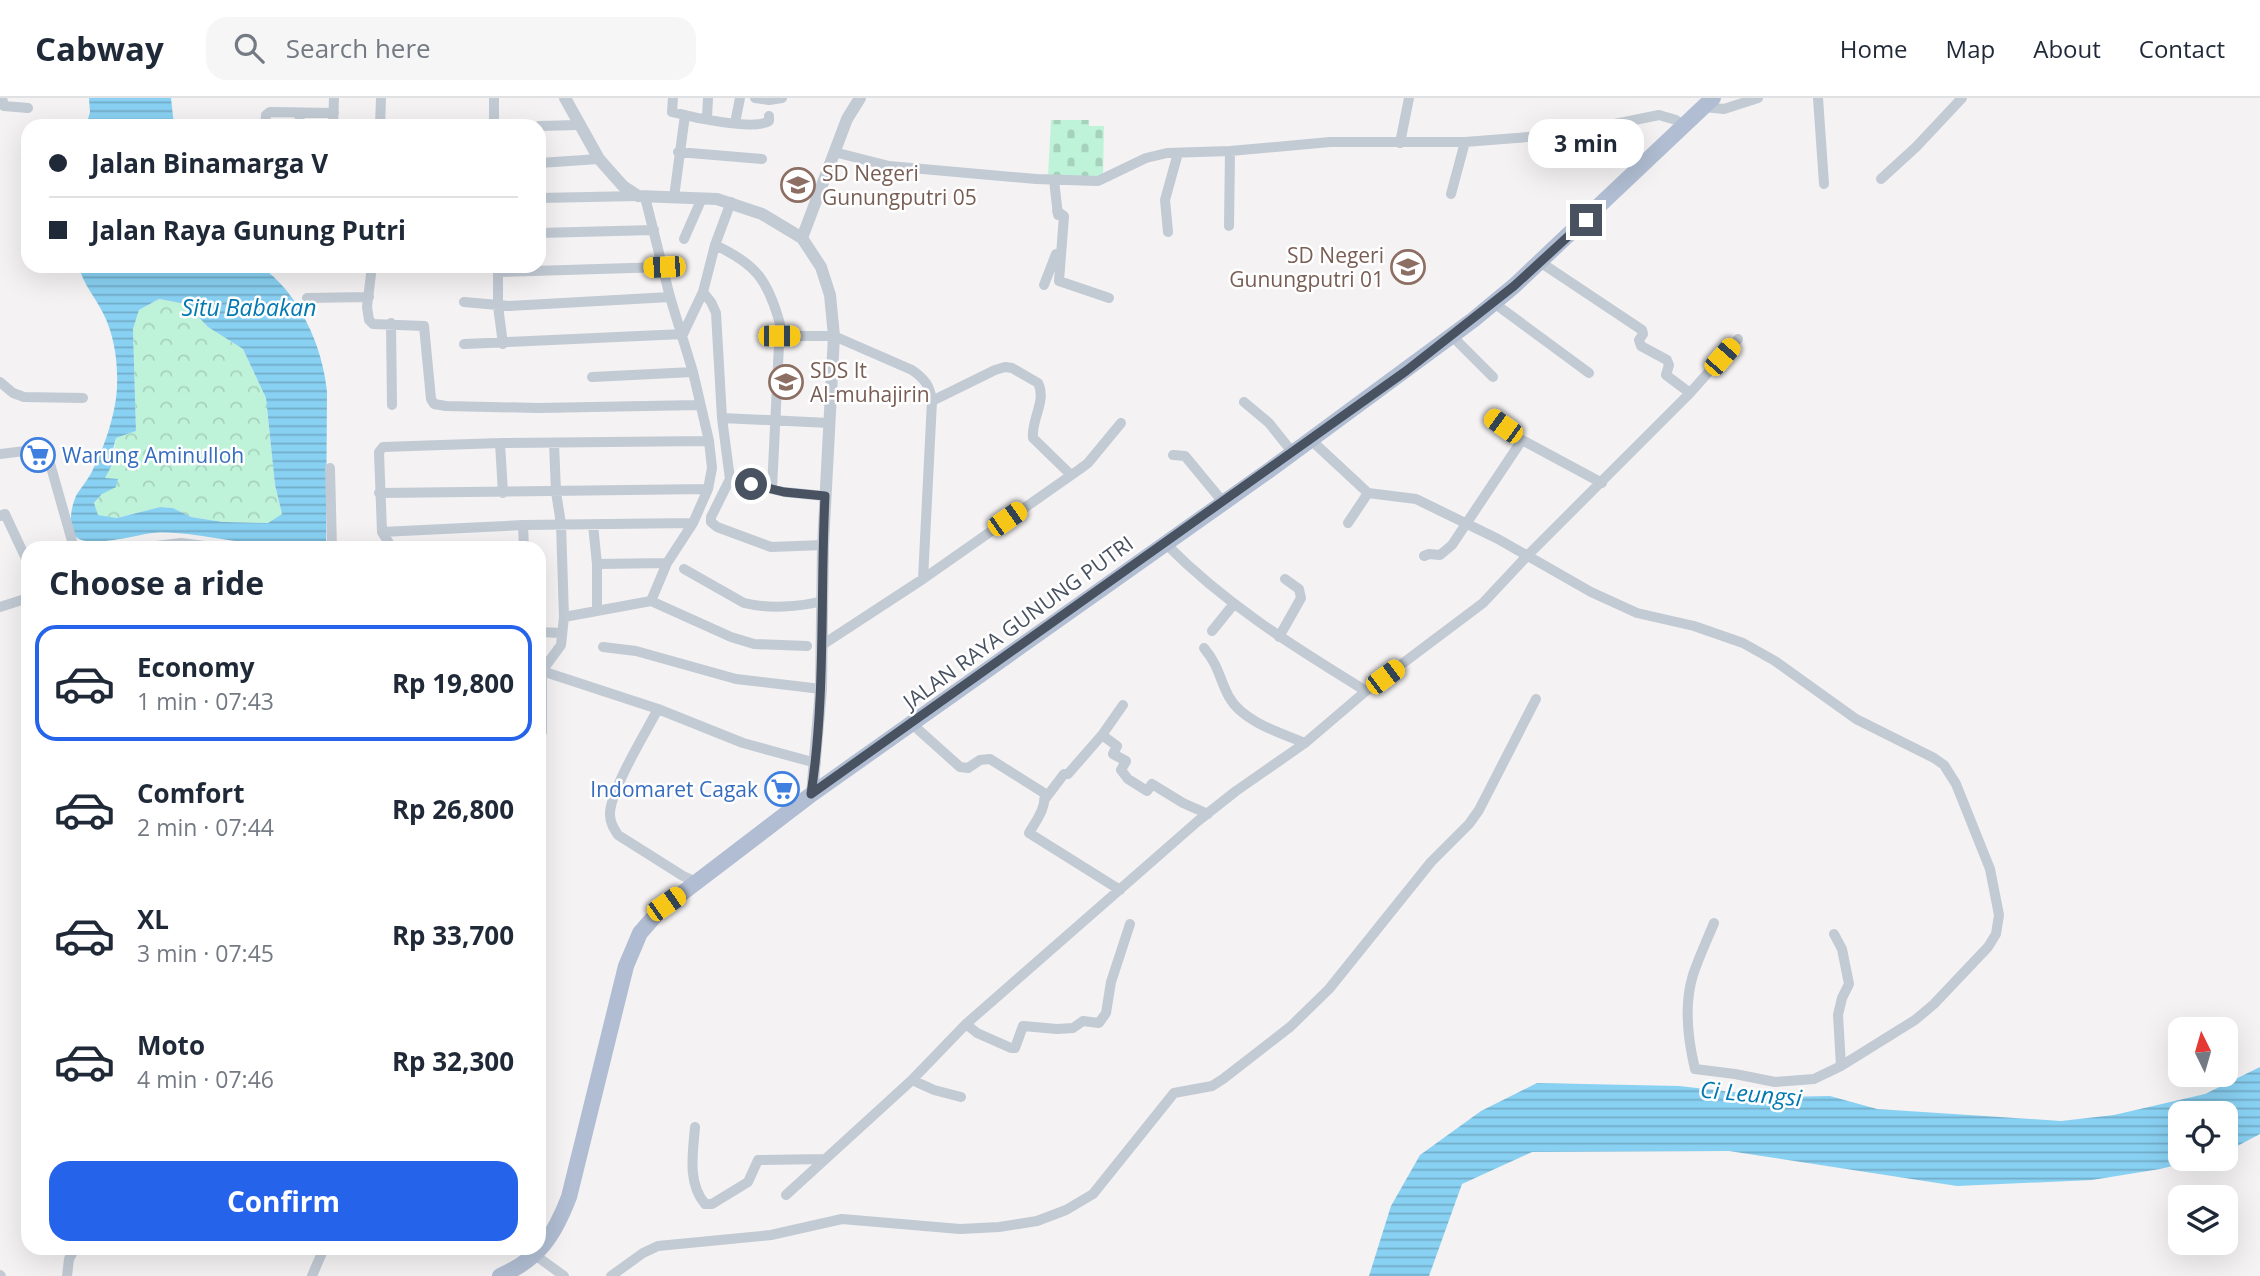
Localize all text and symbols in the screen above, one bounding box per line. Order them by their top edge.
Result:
search box [206,17,696,80]
text: Cabway [35,26,164,71]
icon: search [230,29,268,67]
text: Search here [286,30,431,66]
text: Home [1840,32,1908,65]
text: Map [1946,32,1995,65]
text: About [2033,32,2101,65]
text: Contact [2139,32,2225,65]
callout: 3 min [1528,118,1644,167]
text: 3 min [1554,127,1618,159]
text: Jalan Binamarga V [91,145,328,181]
place label: SD Negeri Gunungputri 05 [822,159,977,211]
school or university icon: SD Negeri Gunungputri 05 [779,166,817,204]
route end [1570,204,1602,236]
text: Jalan Raya Gunung Putri [91,212,406,248]
place label: SD Negeri Gunungputri 01 [1229,241,1384,293]
school or university icon: SD Negeri Gunungputri 01 [1389,248,1427,286]
car [643,256,686,278]
water label: Situ Babakan [182,291,316,323]
car [759,326,801,347]
car [1701,334,1744,380]
place label: SDS It Al-muhajirin [810,356,930,408]
school or university icon: SDS It Al-muhajirin [767,363,805,401]
car [1480,405,1527,447]
supermarket icon: Warung Aminulloh [19,436,57,474]
place label: Warung Aminulloh [62,441,244,469]
route start [735,468,767,500]
car [984,498,1031,540]
street label: JALAN RAYA GUNUNG PUTRI [896,529,1139,716]
text: Choose a ride [49,561,264,604]
text: Economy [137,649,255,685]
icon: car [53,652,116,715]
car [1362,656,1409,698]
text: Rp 19,800 [392,665,514,701]
text: 1 min · 07:43 [137,685,274,717]
supermarket icon: Indomaret Cagak [763,770,801,808]
text: Comfort [137,775,244,811]
place label: Indomaret Cagak [590,775,758,803]
icon: car [53,778,116,841]
text: Rp 26,800 [392,791,514,827]
text: 2 min · 07:44 [137,811,274,843]
car [643,883,690,925]
text: XL [137,901,169,937]
icon: car [53,904,116,967]
text: Rp 33,700 [392,917,514,953]
text: 3 min · 07:45 [137,937,274,969]
north arrow [2168,1017,2238,1087]
map controls [2168,1017,2238,1255]
text: Moto [137,1027,205,1063]
icon: car [53,1030,116,1093]
text: Rp 32,300 [392,1043,514,1079]
text: 4 min · 07:46 [137,1063,274,1095]
water label: Ci Leungsi [1699,1073,1804,1113]
button: locate [2168,1101,2238,1171]
button: Confirm [49,1161,518,1241]
button: layers [2168,1185,2238,1255]

